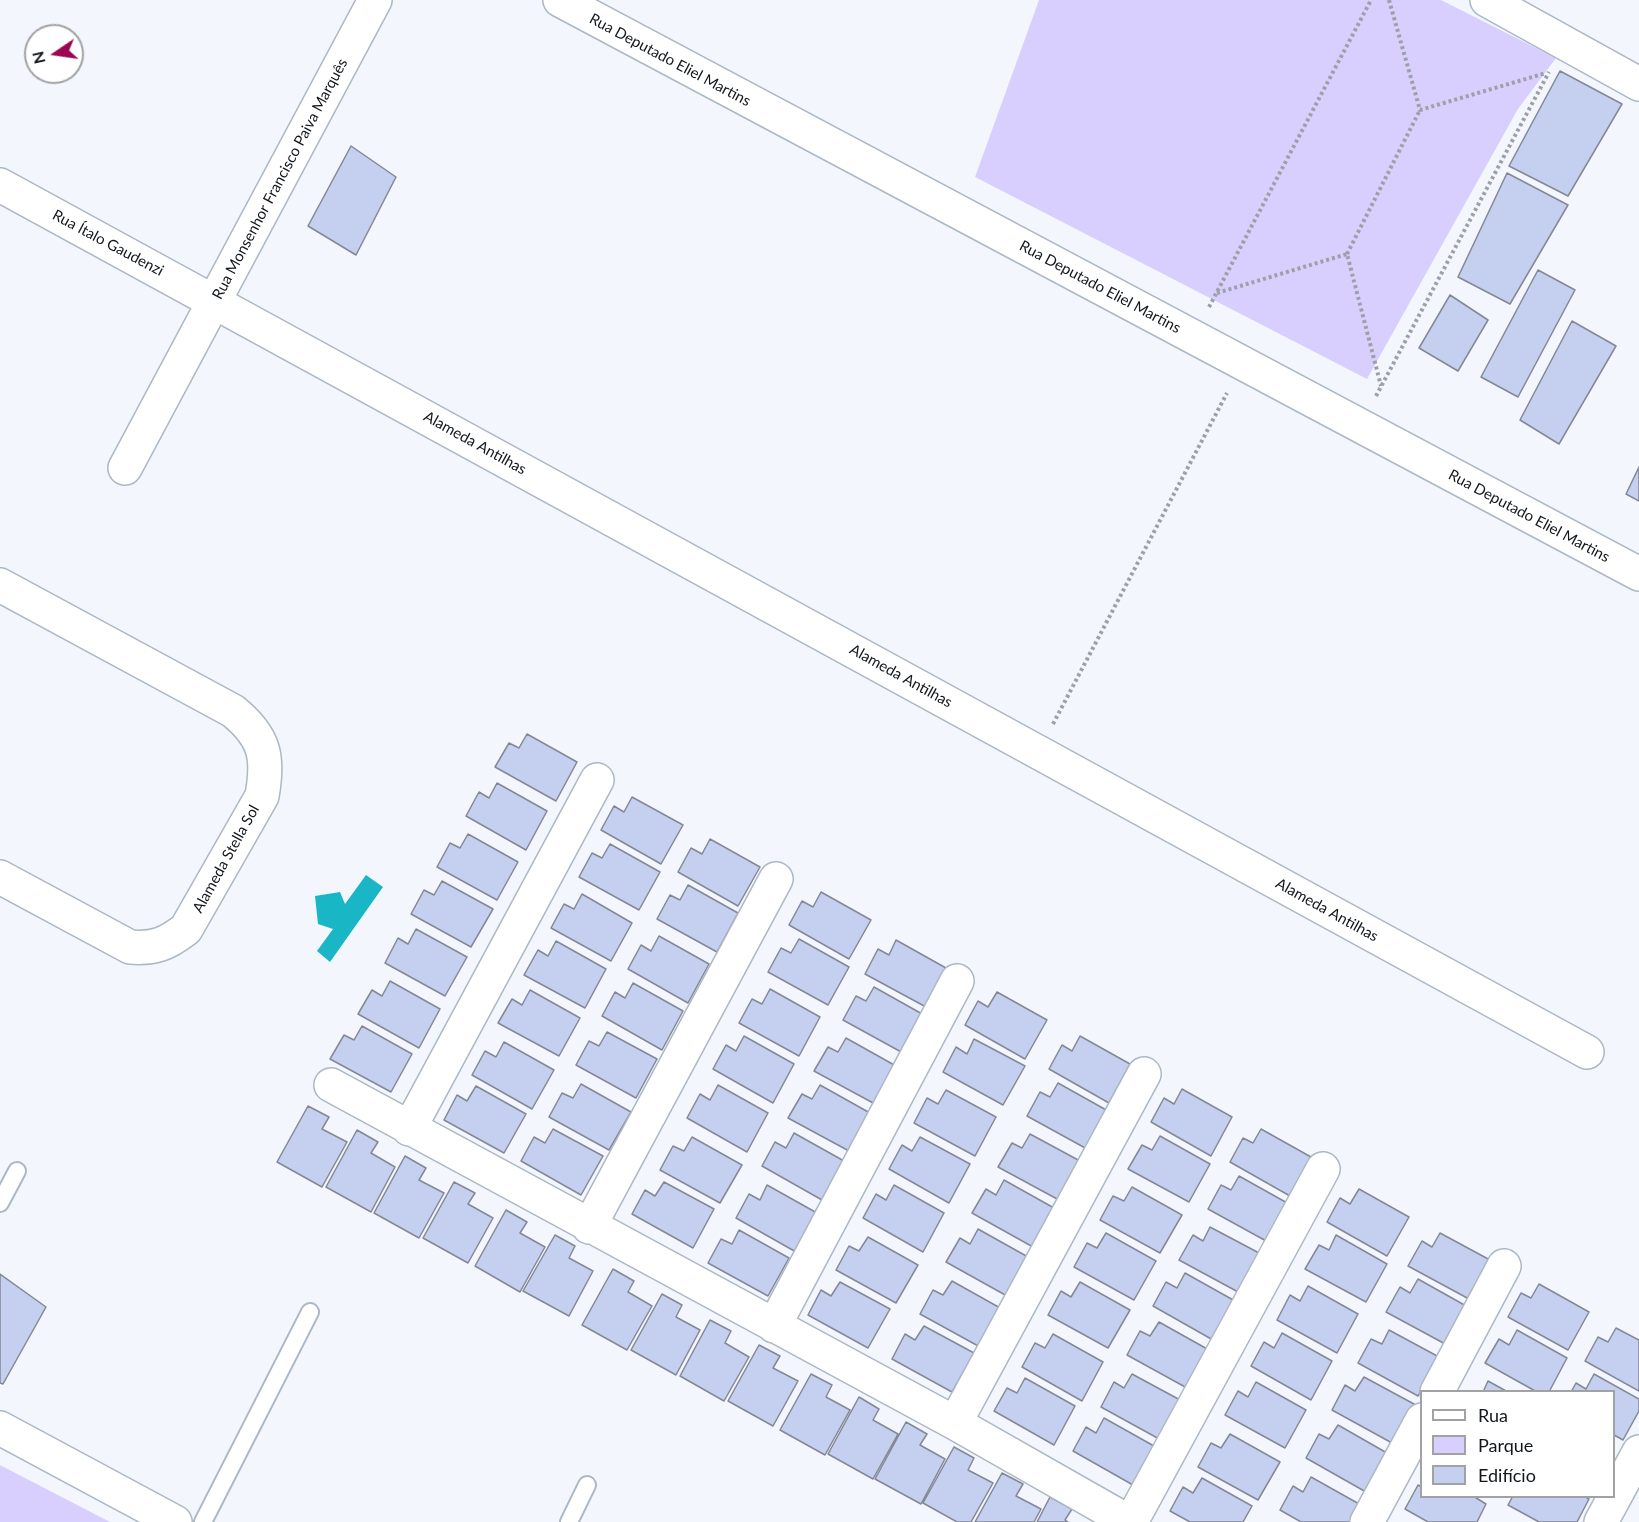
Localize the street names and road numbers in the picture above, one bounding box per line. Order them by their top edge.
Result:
street label: Rua Deputado Eliel Martins [586,10,754,110]
street label: Rua Monsenhor Francisco Paiva Marquês [209,56,351,302]
street label: Rua Ítalo Gaudenzi [49,206,167,280]
street label: Rua Deputado Eliel Martins [1016,237,1184,337]
street label: Alameda Antilhas [421,407,529,479]
street label: Rua Deputado Eliel Martins [1445,466,1613,566]
street label: Alameda Antilhas [847,640,955,712]
street label: Alameda Stella Sol [189,802,263,916]
street label: Alameda Antilhas [1273,874,1381,946]

